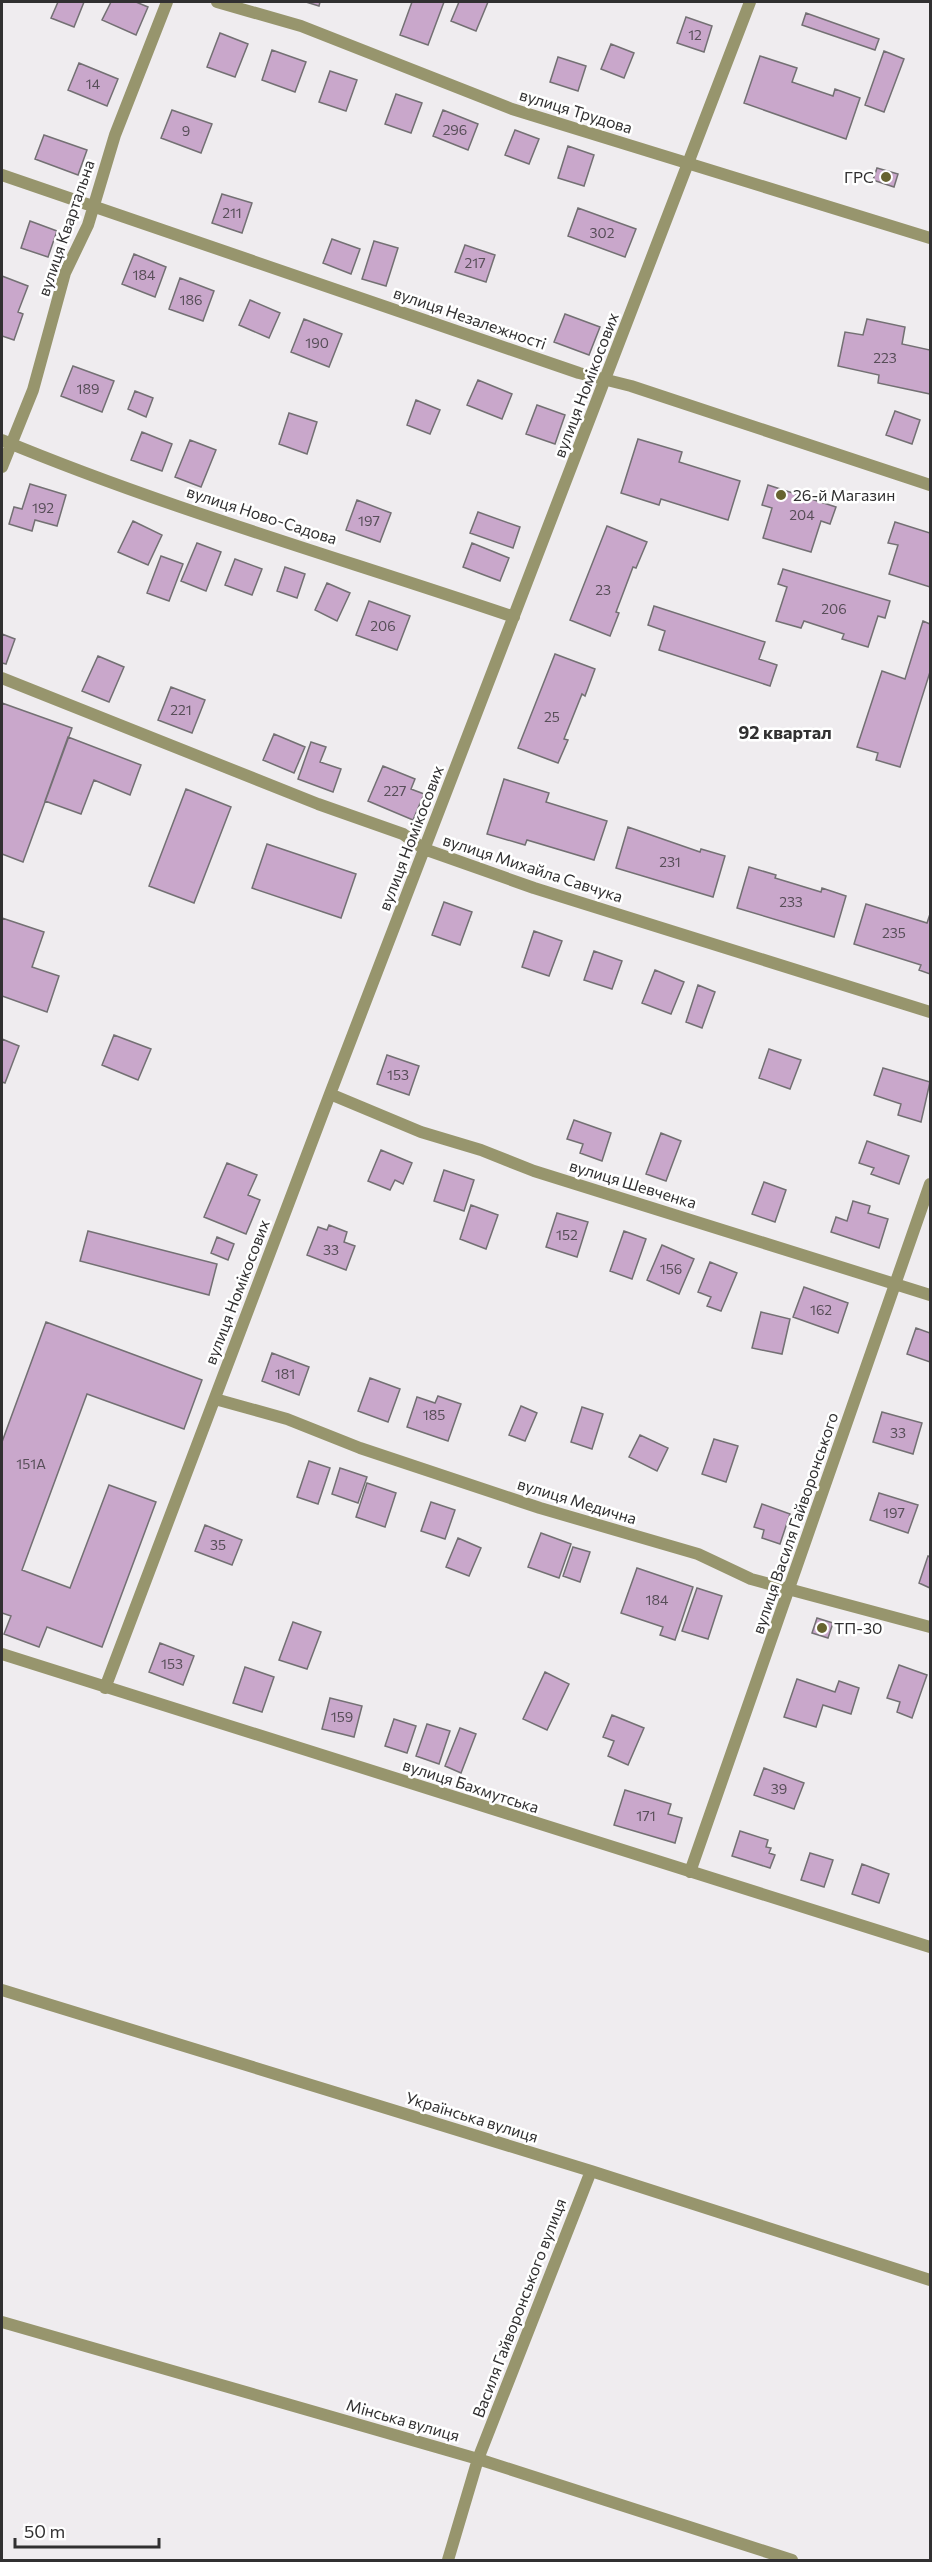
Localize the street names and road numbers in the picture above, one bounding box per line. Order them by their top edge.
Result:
street label: вулиця Трудова [517,84,635,137]
street label: вулиця Квартальна [33,157,98,298]
street label: вулиця Незалежності [391,282,549,353]
street label: вулиця Номікосових [549,309,622,460]
street label: вулиця Ново-Садова [185,481,340,548]
street label: вулиця Номікосових [374,762,447,913]
street label: вулиця Михайла Савчука [441,829,625,906]
street label: вулиця Шевченка [567,1155,699,1212]
street label: вулиця Номікосових [200,1216,273,1367]
street label: вулиця Василя Гайворонського [748,1409,842,1636]
street label: вулиця Медична [515,1473,639,1528]
street label: вулиця Бахмутська [401,1755,542,1817]
street label: Українська вулиця [404,2087,541,2146]
street label: Василя Гайворонського вулиця [468,2195,569,2420]
street label: Мінська вулиця [344,2394,462,2445]

